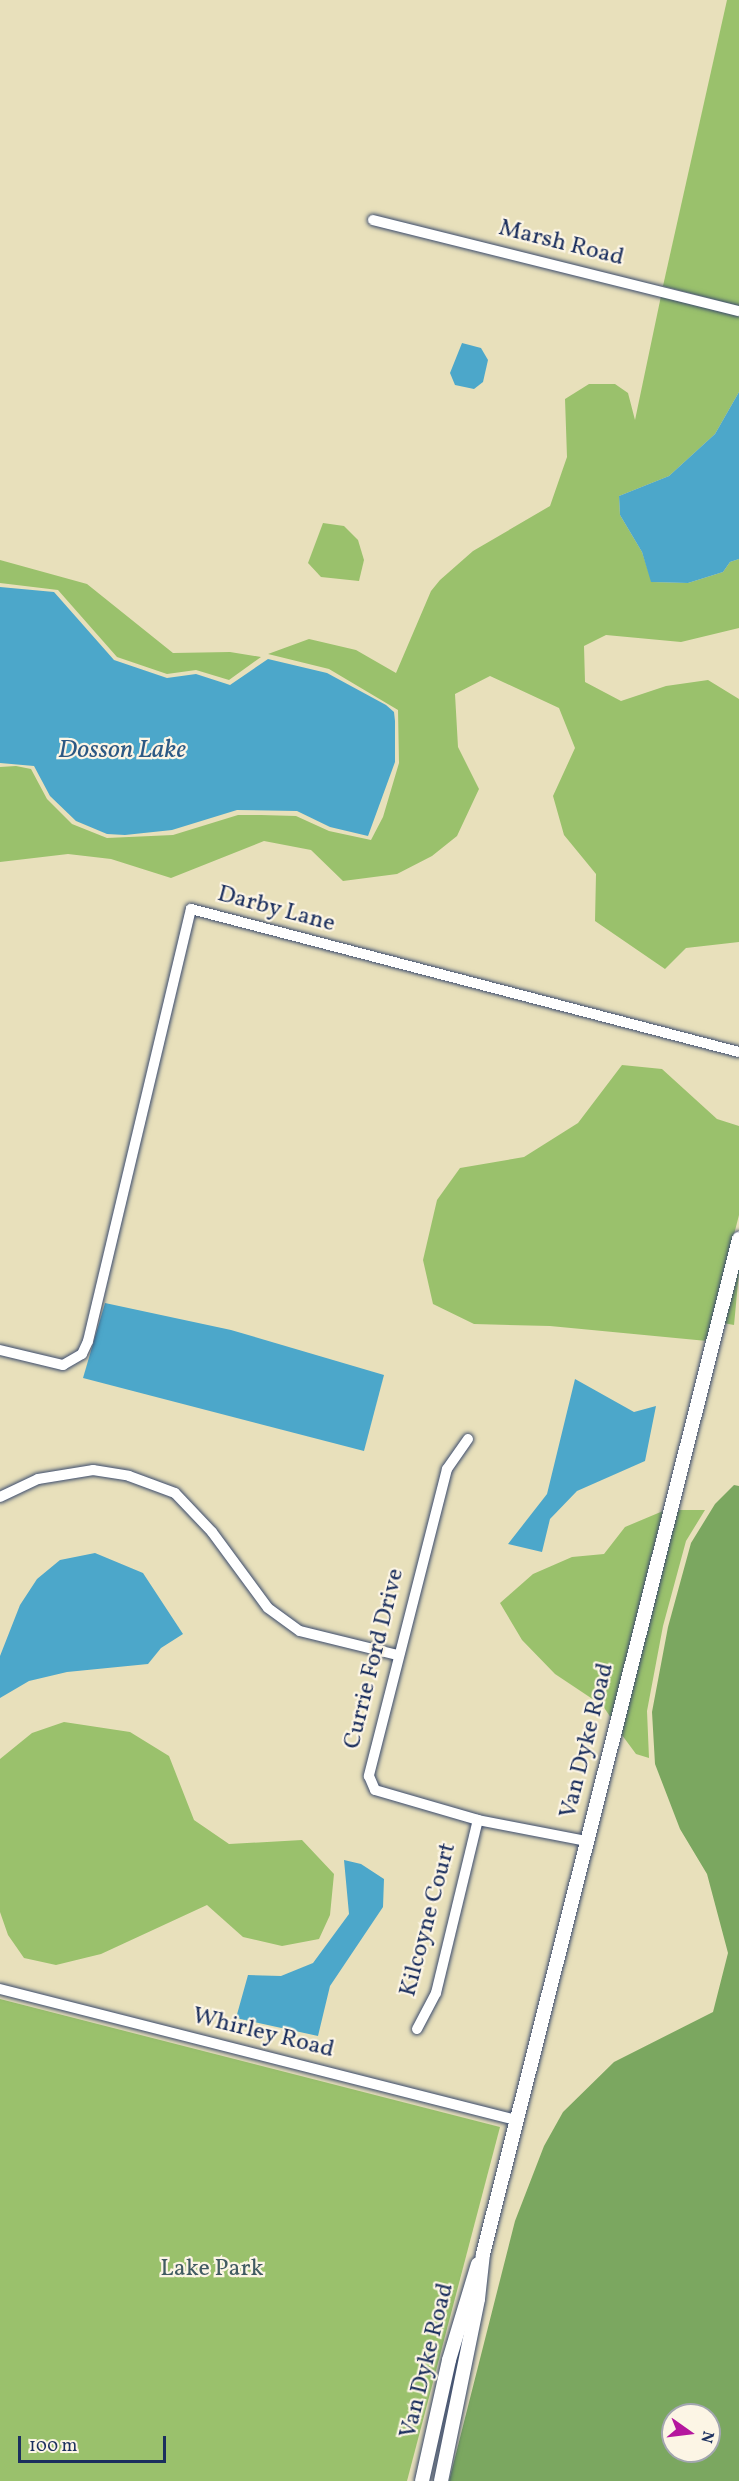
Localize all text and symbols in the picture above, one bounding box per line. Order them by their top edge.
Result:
street label: Marsh Road [495,215,627,273]
water label: Dosson Lake [58,735,186,767]
street label: Darby Lane [214,880,338,940]
street label: Currie Ford Drive [339,1566,411,1752]
street label: Van Dyke Road [555,1660,621,1822]
street label: Kilcoyne Court [395,1840,463,2000]
street label: Whirley Road [189,2002,337,2066]
park label: Lake Park [160,2256,264,2284]
street label: Van Dyke Road [395,2280,461,2442]
north arrow [661,2403,721,2463]
scale bar [21,2424,170,2462]
text: N [694,2429,719,2445]
text: 100 m [29,2434,78,2459]

